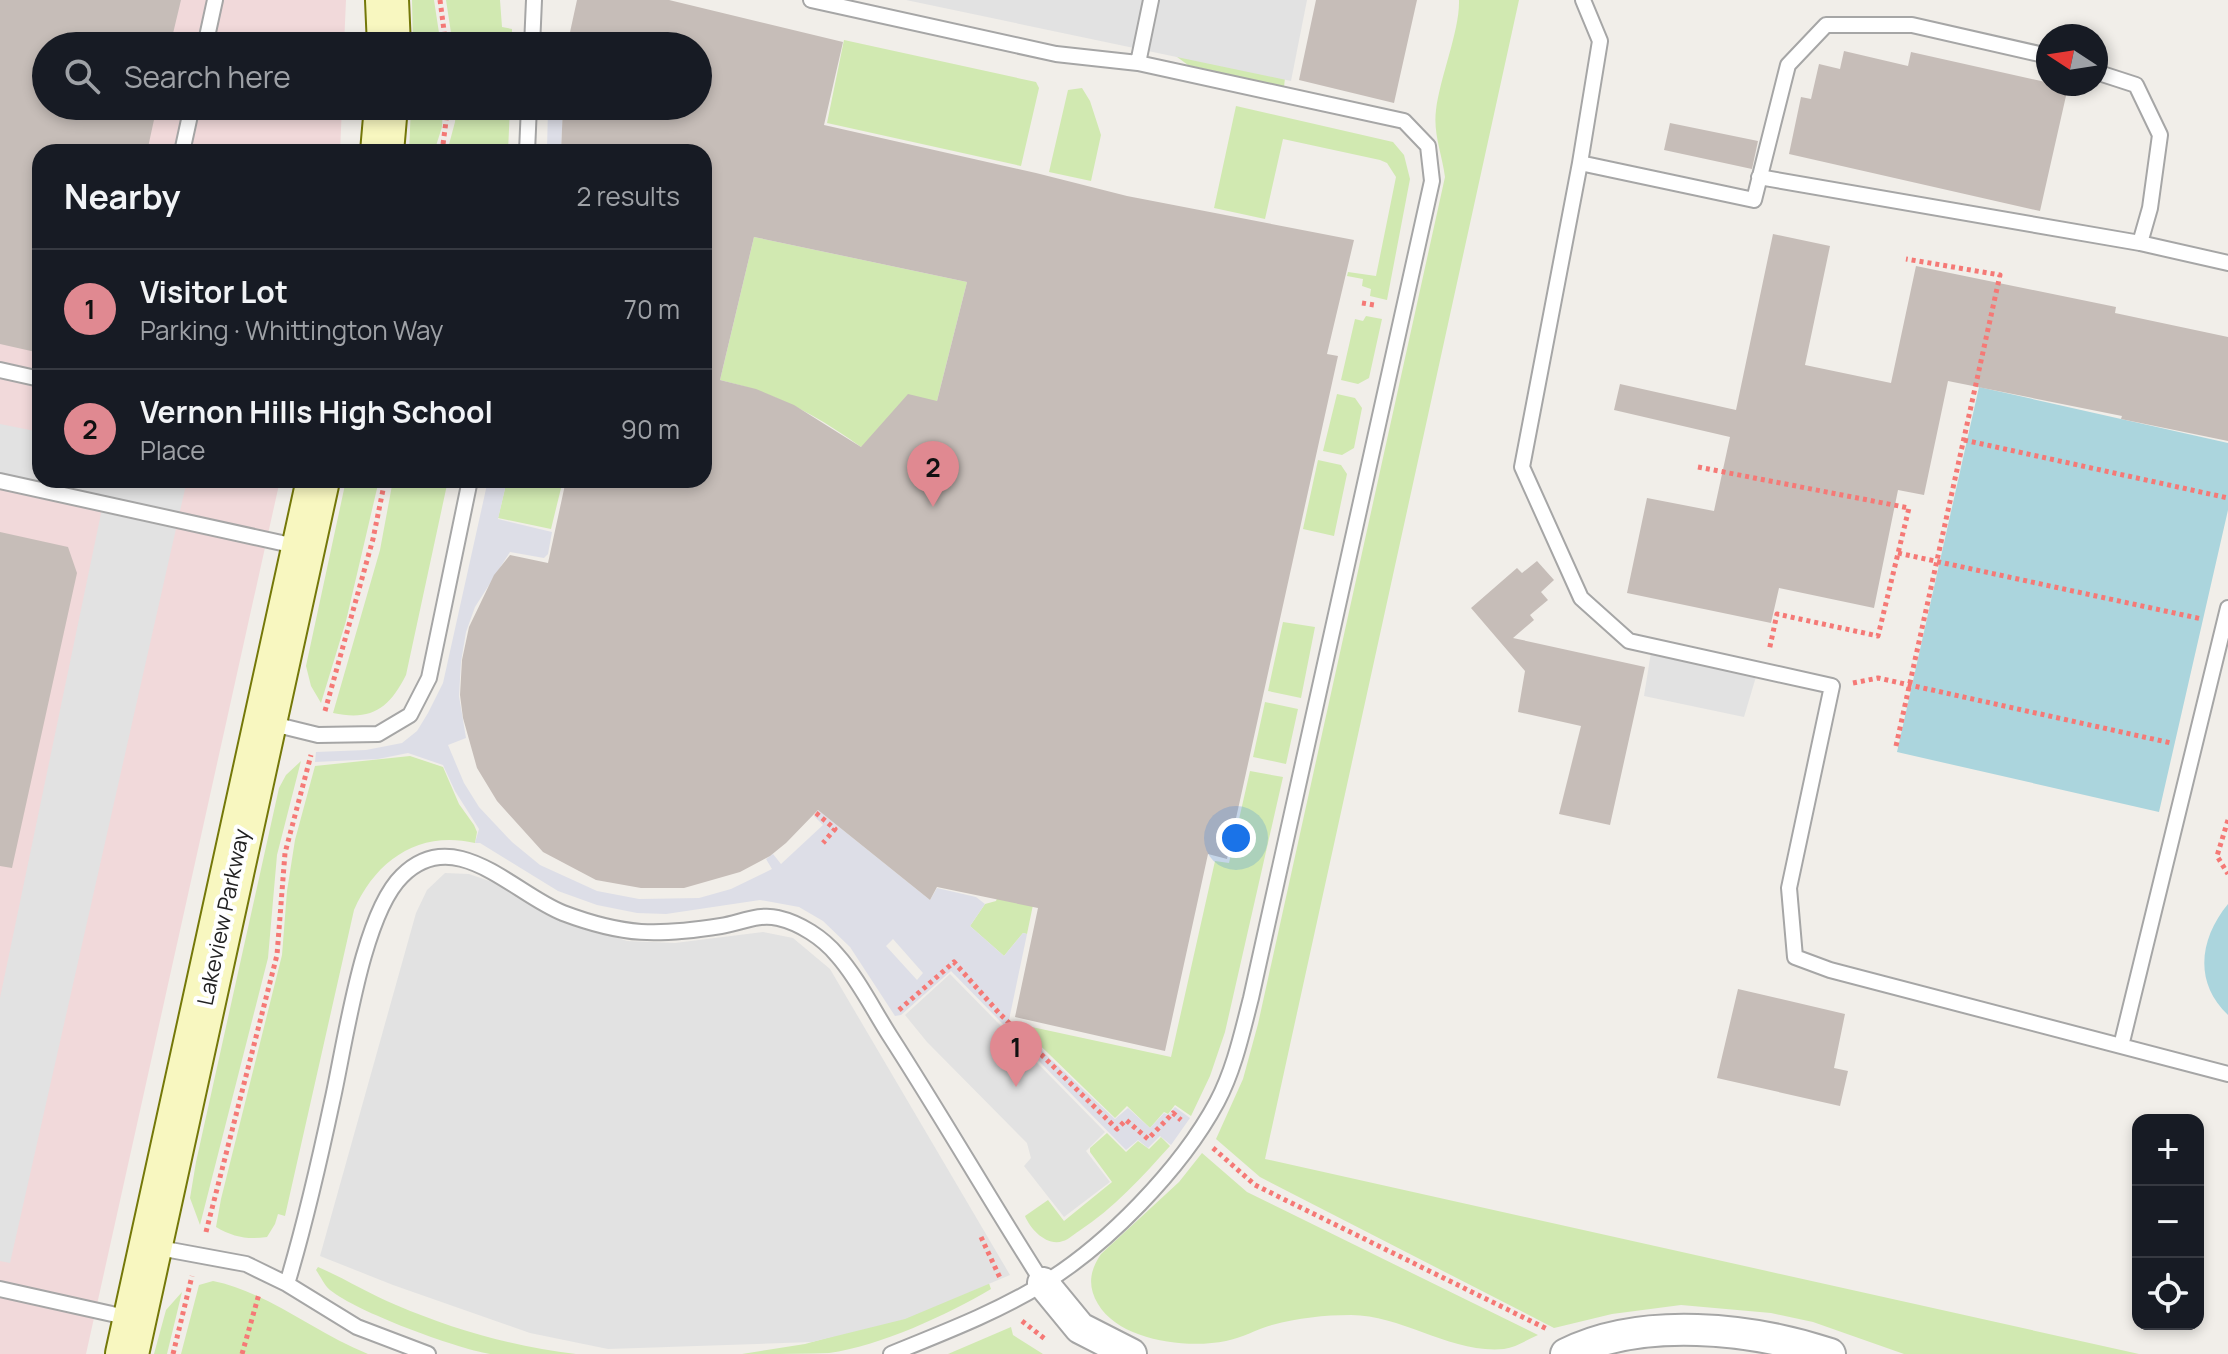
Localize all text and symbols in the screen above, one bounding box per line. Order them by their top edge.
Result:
north arrow [2036,24,2108,96]
search box [32,32,712,120]
icon: search [60,54,104,98]
text: Search here [124,56,291,97]
text: Nearby [64,173,180,219]
text: 2 results [576,178,680,214]
text: Visitor Lot [140,271,288,312]
text: 1 [84,291,96,327]
text: 70 m [624,291,680,327]
text: Parking · Whittington Way [140,312,443,348]
text: Vernon Hills High School [140,391,493,432]
text: 2 [82,411,98,447]
text: 90 m [621,411,680,447]
text: Place [140,432,205,468]
pin: 2 [907,441,959,507]
your location [1216,818,1256,858]
street label: Lakeview Parkway [190,826,256,1008]
pin: 1 [990,1021,1042,1087]
map controls [2132,1114,2204,1330]
button: + [2132,1114,2204,1186]
button: − [2132,1186,2204,1258]
button: locate [2132,1258,2204,1330]

